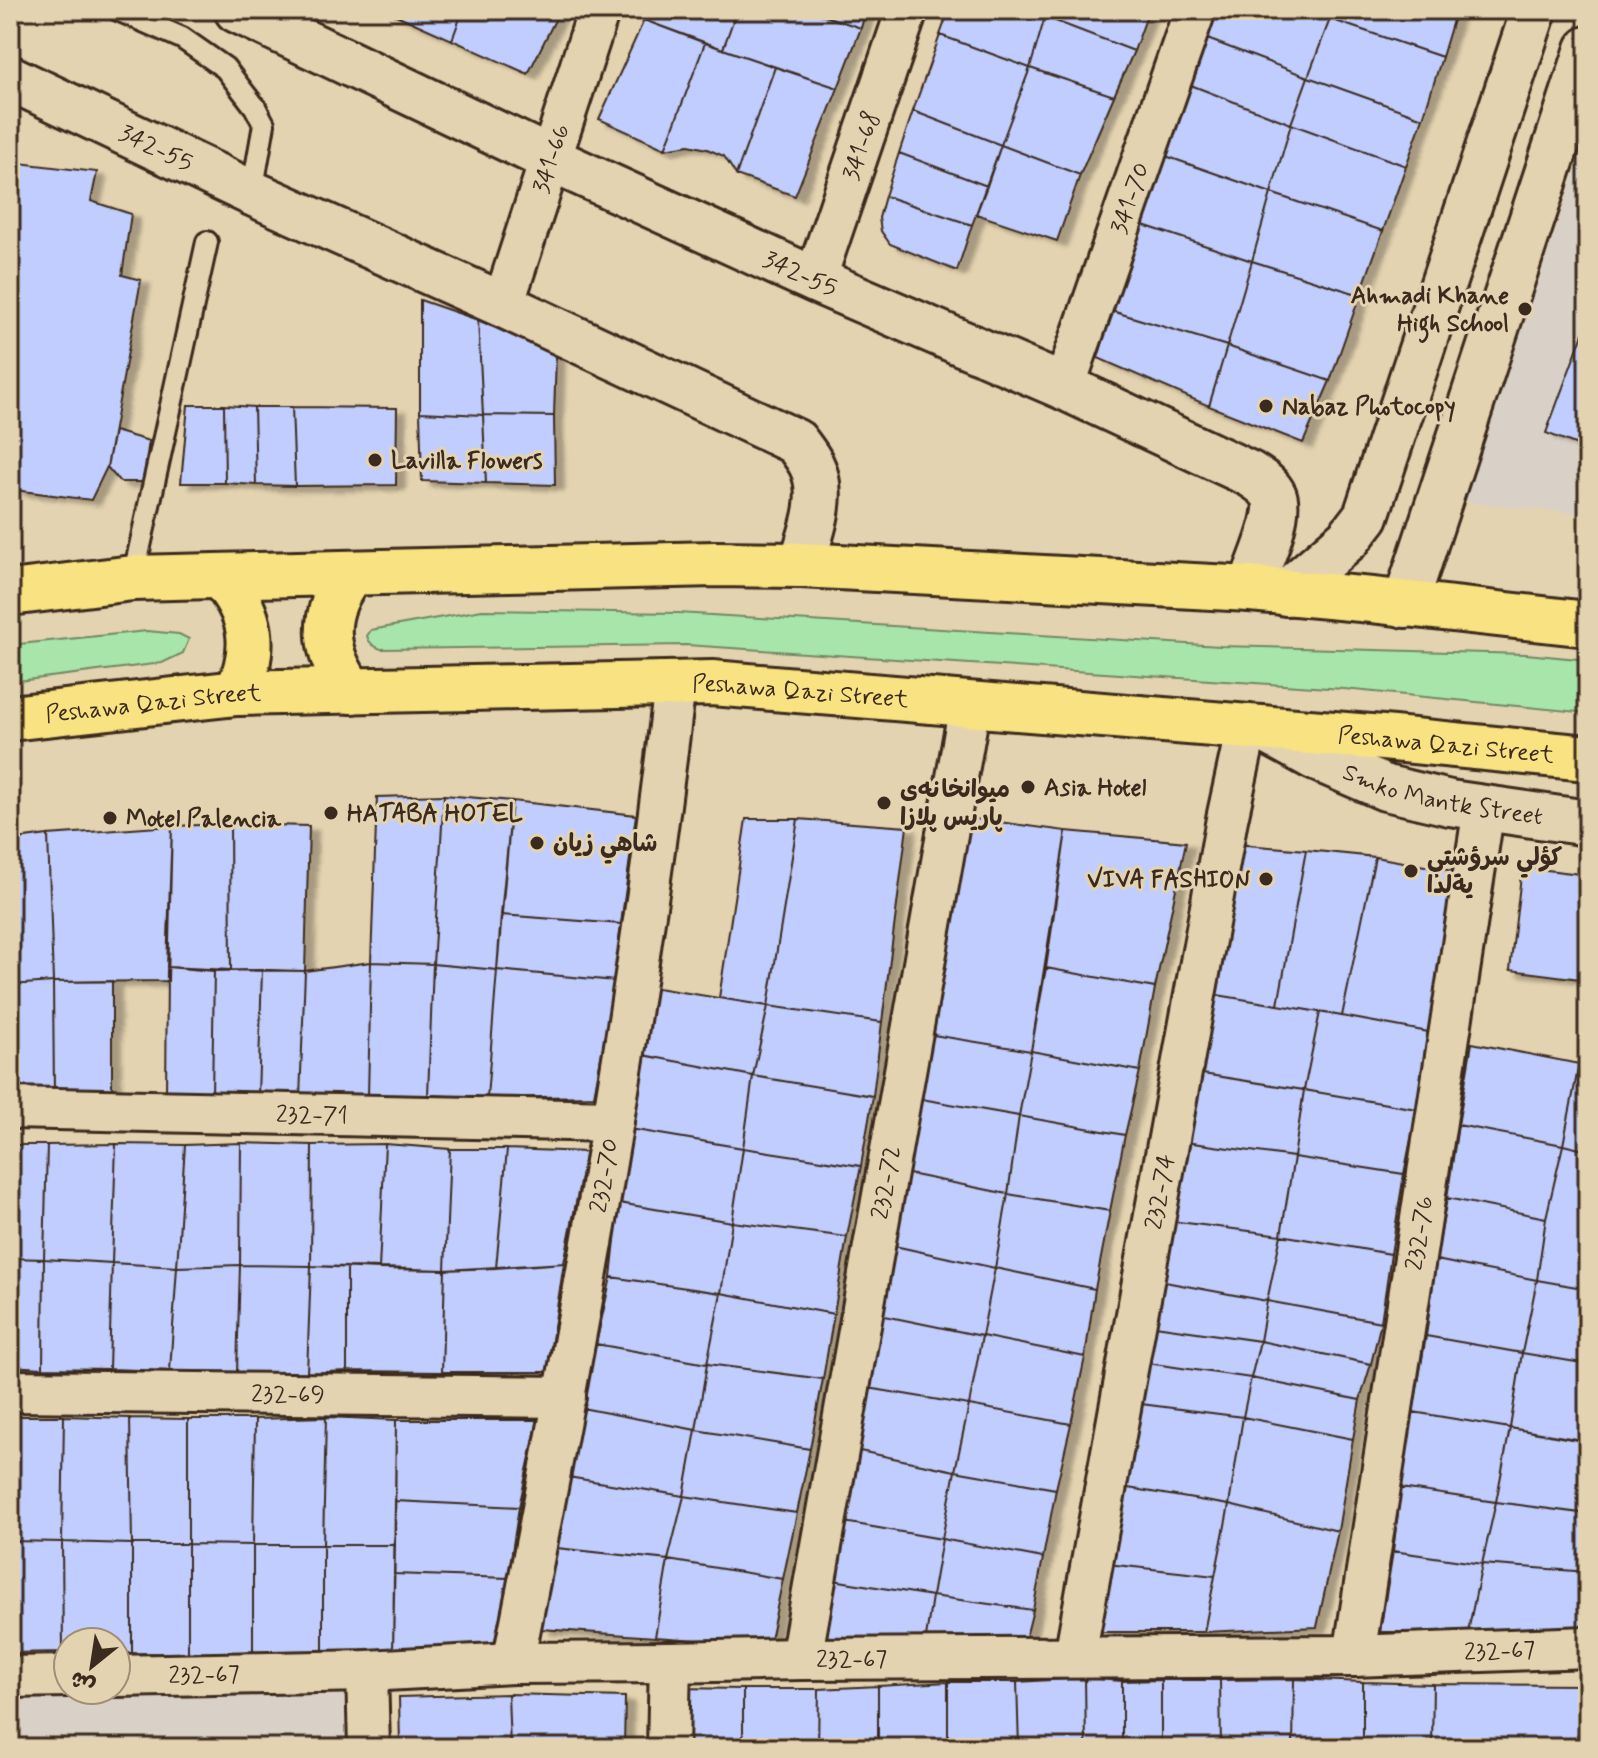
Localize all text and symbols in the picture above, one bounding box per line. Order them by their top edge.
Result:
street label: 341-68 [836,107,888,185]
street label: 342-55 [114,118,197,180]
street label: 341-66 [526,120,578,198]
street label: 341-70 [1104,159,1158,239]
street label: 342-55 [758,244,842,305]
place label: Ahmadi Khane High School [1351,281,1509,343]
marker: Ahmadi Khane High School [1516,300,1534,318]
place label: Nabaz Photocopy [1282,392,1456,423]
marker: Nabaz Photocopy [1257,397,1275,415]
place label: Lavilla Flowers [391,446,543,477]
marker: Lavilla Flowers [366,451,384,469]
street label: Peshawa Qazi Street [692,669,910,716]
street label: Peshawa Qazi Street [44,678,261,731]
street label: Peshawa Qazi Street [1337,720,1555,772]
street label: Smko Mantk Street [1338,757,1545,833]
place label: Asia Hotel [1044,773,1146,804]
place label: میوانخانەی پاریس پلازا [900,775,1010,834]
marker: Asia Hotel [1019,778,1037,796]
marker: میوانخانەی پاریس پلازا [875,794,893,812]
place label: HATABA HOTEL [347,799,524,830]
place label: Motel Palencia [126,804,282,835]
marker: HATABA HOTEL [322,804,340,822]
marker: Motel Palencia [101,809,119,827]
place label: شاهي زيان [553,829,657,864]
marker: شاهي زيان [528,834,546,852]
place label: كؤلي سرؤشتي يةلدا [1427,843,1562,902]
marker: كؤلي سرؤشتي يةلدا [1402,862,1420,880]
place label: VIVA FASHION [1087,865,1251,896]
marker: VIVA FASHION [1257,870,1275,888]
street label: 232-71 [276,1100,348,1132]
street label: 232-70 [584,1136,627,1215]
street label: 232-72 [865,1143,909,1222]
street label: 232-74 [1139,1152,1183,1232]
street label: 232-76 [1399,1194,1441,1273]
street label: 232-69 [251,1380,325,1411]
north arrow [52,1626,132,1706]
street label: 232-67 [1463,1635,1536,1669]
street label: 232-67 [816,1645,887,1676]
street label: 232-67 [168,1660,240,1692]
text: ش [66,1663,100,1700]

